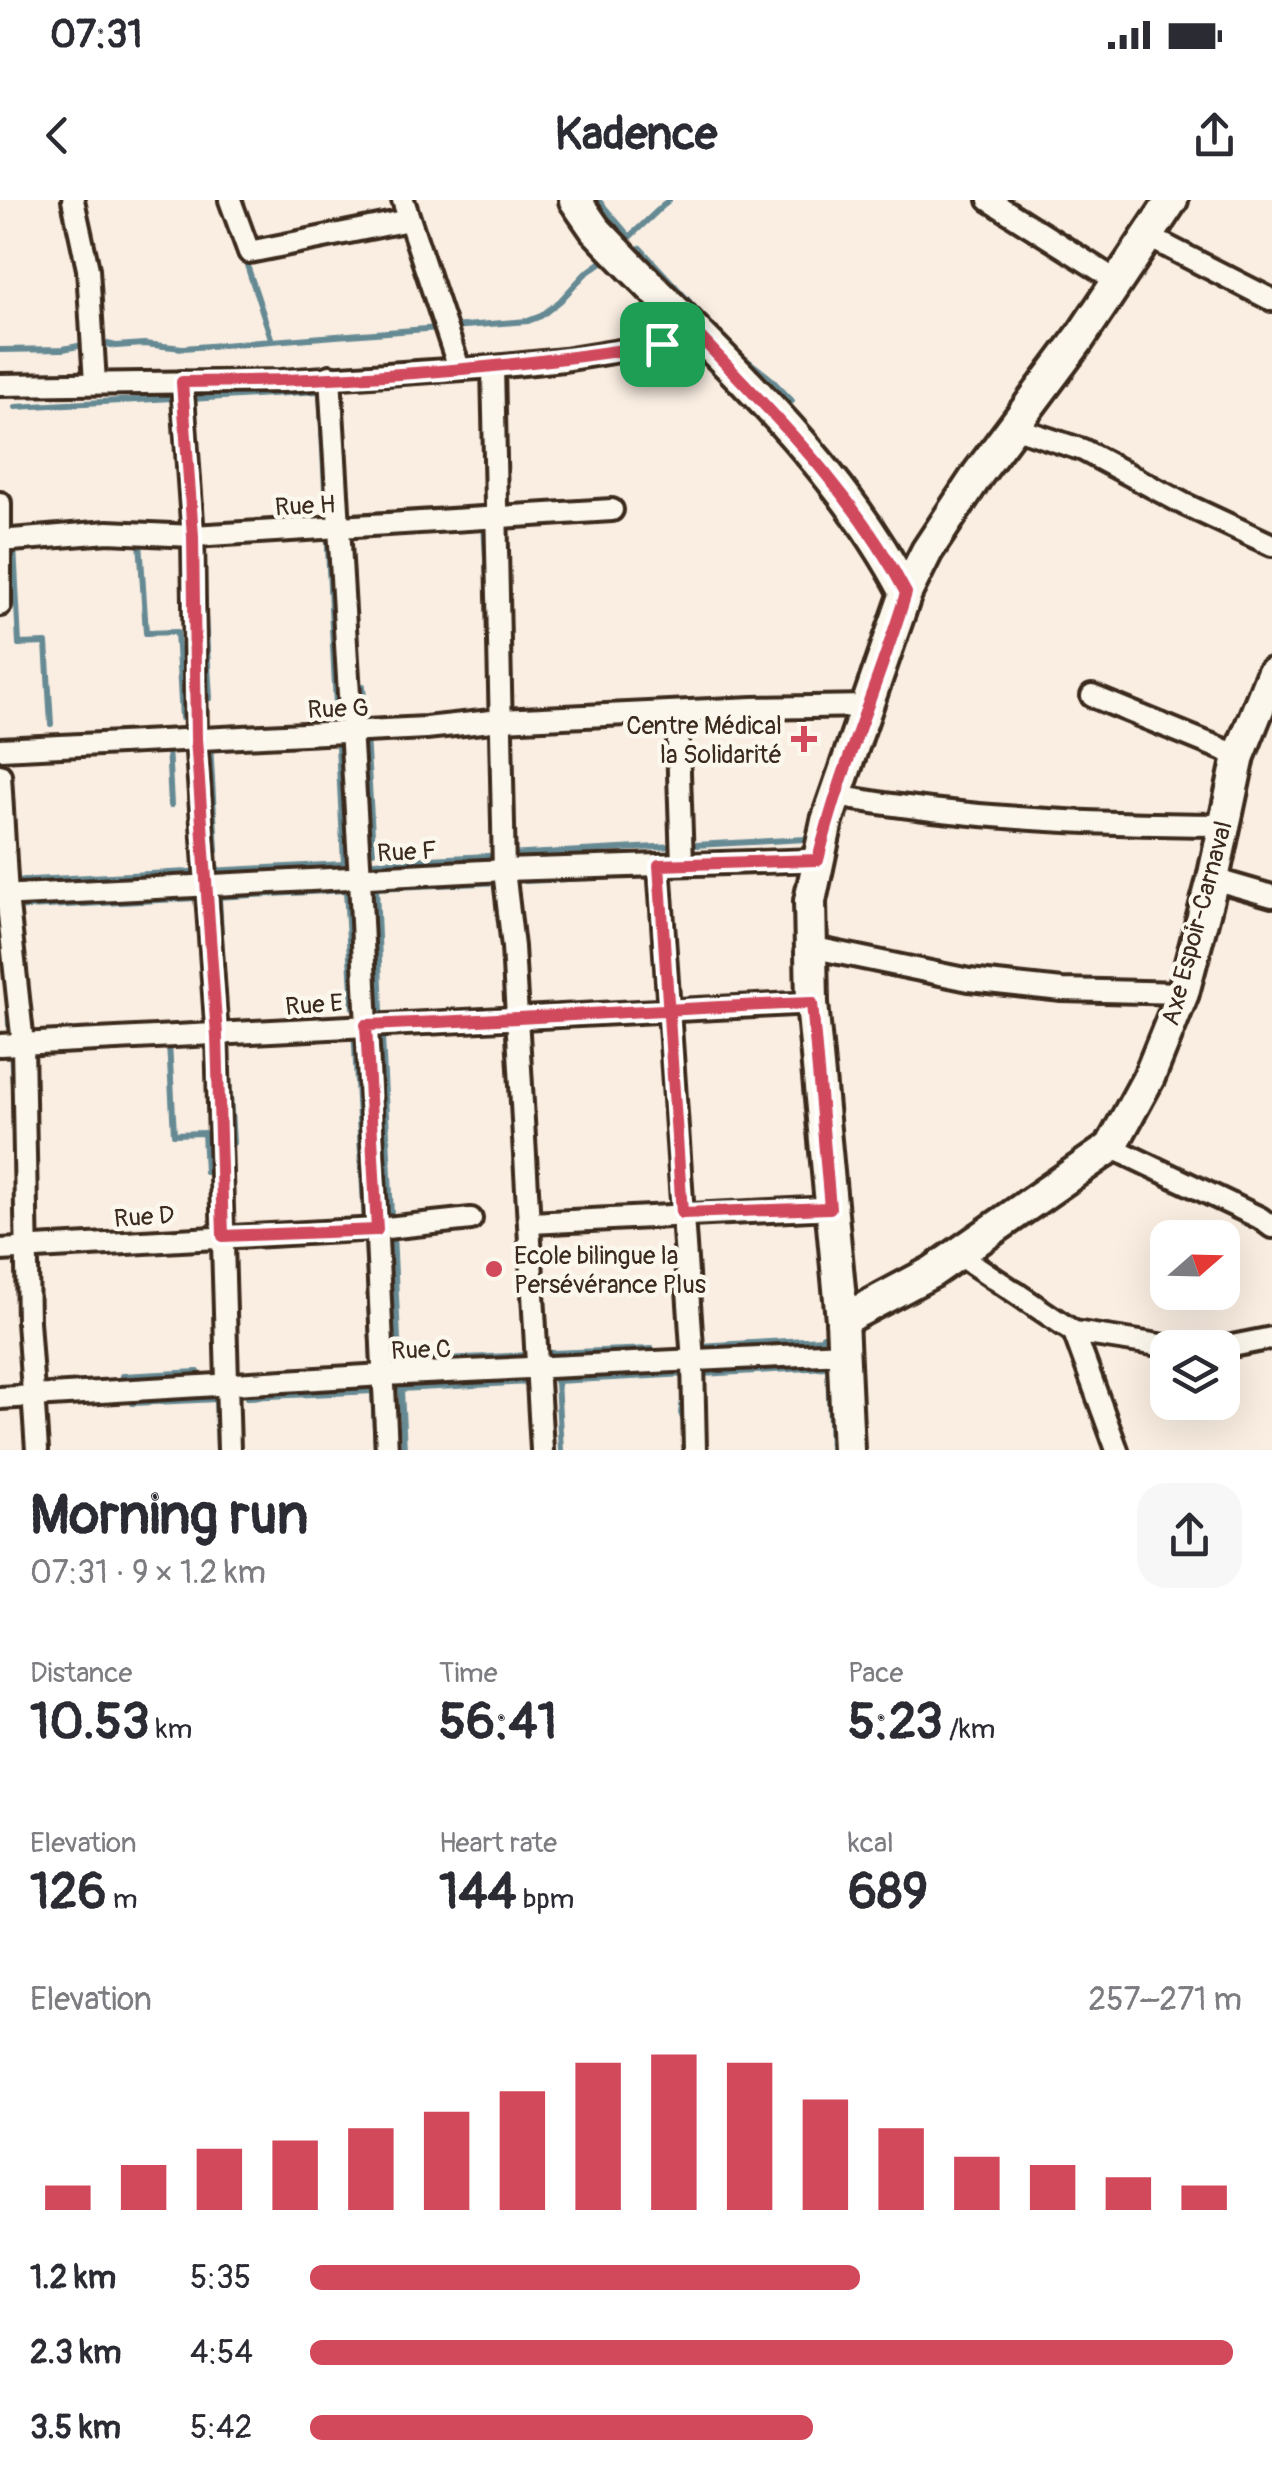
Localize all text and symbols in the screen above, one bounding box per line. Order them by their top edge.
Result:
text: 07:31 [50,11,142,59]
text: Kadence [555,107,717,163]
icon: back [30,108,85,163]
icon: share [1187,108,1242,163]
pin [620,302,705,387]
icon: arrive [635,317,690,372]
street label: Rue H [274,489,336,524]
street label: Rue G [307,693,369,726]
place label: Centre Médical la Solidarité [626,711,782,771]
marker: Centre Médical la Solidarité [791,726,817,752]
street label: Axe Espoir-Carnaval [1155,818,1240,1029]
street label: Rue F [376,835,438,870]
street label: Rue E [284,988,344,1023]
street label: Rue D [113,1200,175,1235]
north arrow [1150,1220,1240,1310]
map controls [1150,1220,1240,1420]
place label: Ecole bilingue la Persévérance Plus [514,1241,706,1301]
marker: Ecole bilingue la Persévérance Plus [483,1258,505,1280]
button: layers [1150,1330,1240,1420]
street label: Rue C [390,1334,452,1367]
text: Morning run [30,1481,308,1550]
button: share [1137,1483,1242,1588]
text: 07:31 · 9 × 1.2 km [30,1553,266,1593]
text: Distance [30,1656,132,1691]
text: Time [439,1656,498,1691]
text: Pace [848,1656,903,1691]
text: 10.53 [30,1691,150,1754]
text: 56:41 [439,1691,557,1754]
text: 5:23 [848,1691,943,1754]
text: km [150,1712,192,1747]
text: /km [943,1712,995,1747]
text: Elevation [30,1826,137,1861]
text: Heart rate [439,1826,557,1861]
text: kcal [848,1826,894,1861]
text: 126 [30,1861,107,1924]
text: 144 [439,1861,517,1924]
text: 689 [848,1861,928,1924]
text: m [107,1882,138,1917]
text: bpm [517,1882,574,1917]
text: Elevation [30,1980,152,2020]
text: 257–271 m [1088,1980,1242,2020]
text: 1.2 km [30,2258,116,2298]
text: 5:35 [190,2258,251,2298]
text: 2.3 km [30,2333,121,2373]
text: 4:54 [190,2333,253,2373]
text: 3.5 km [30,2408,121,2448]
text: 5:42 [190,2408,252,2448]

